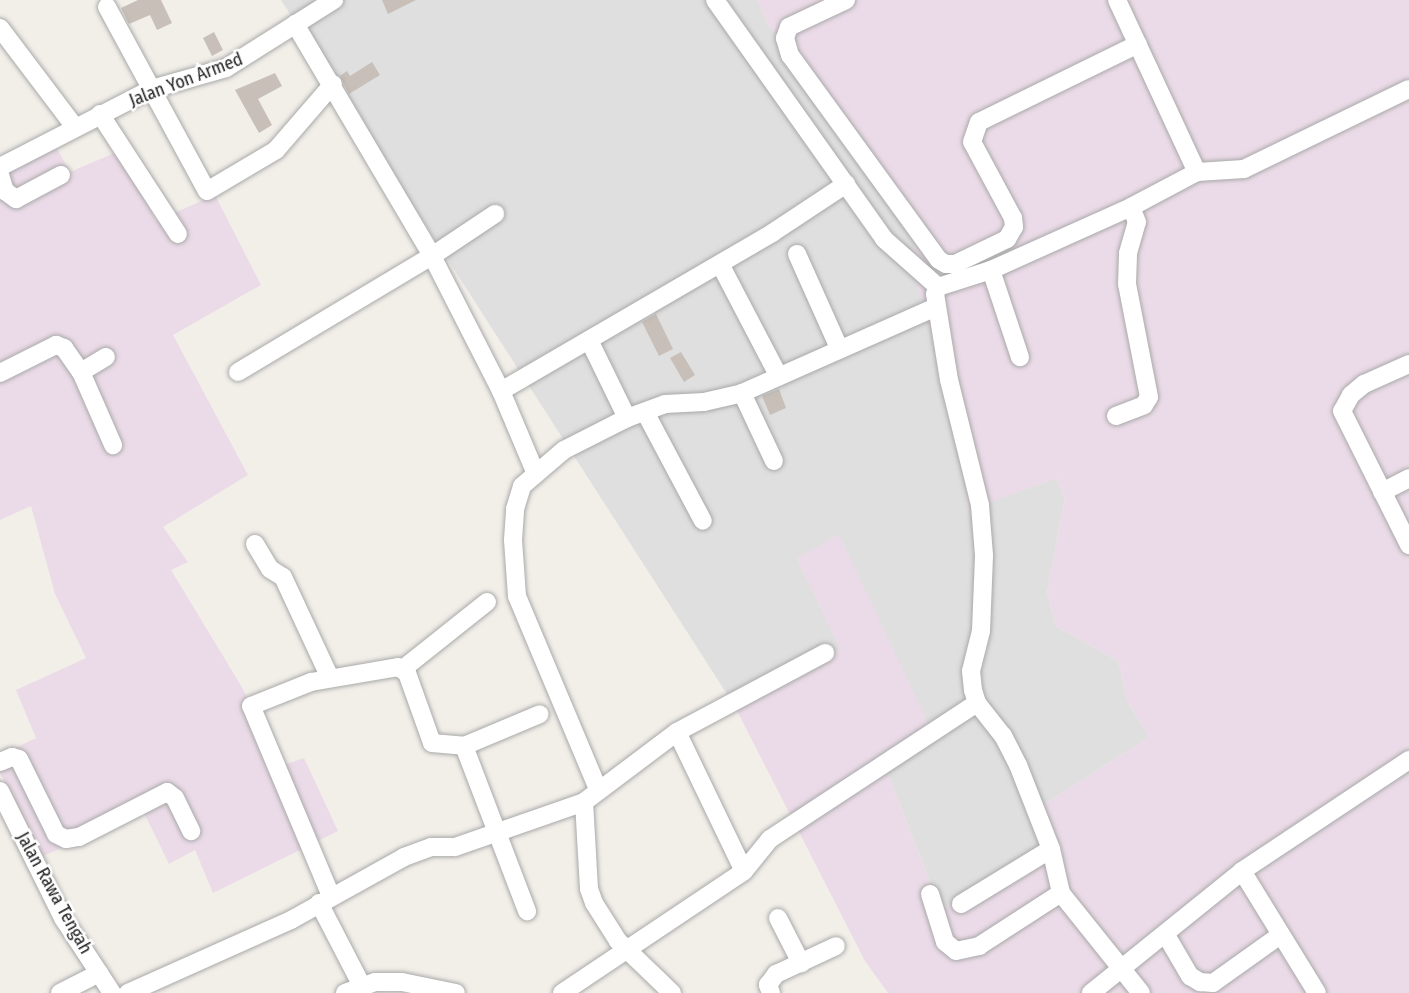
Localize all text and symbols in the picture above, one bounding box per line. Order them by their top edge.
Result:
street label: Jalan Yon Armed [126,48,246,112]
street label: Jalan Rawa Tengah [12,828,96,958]

